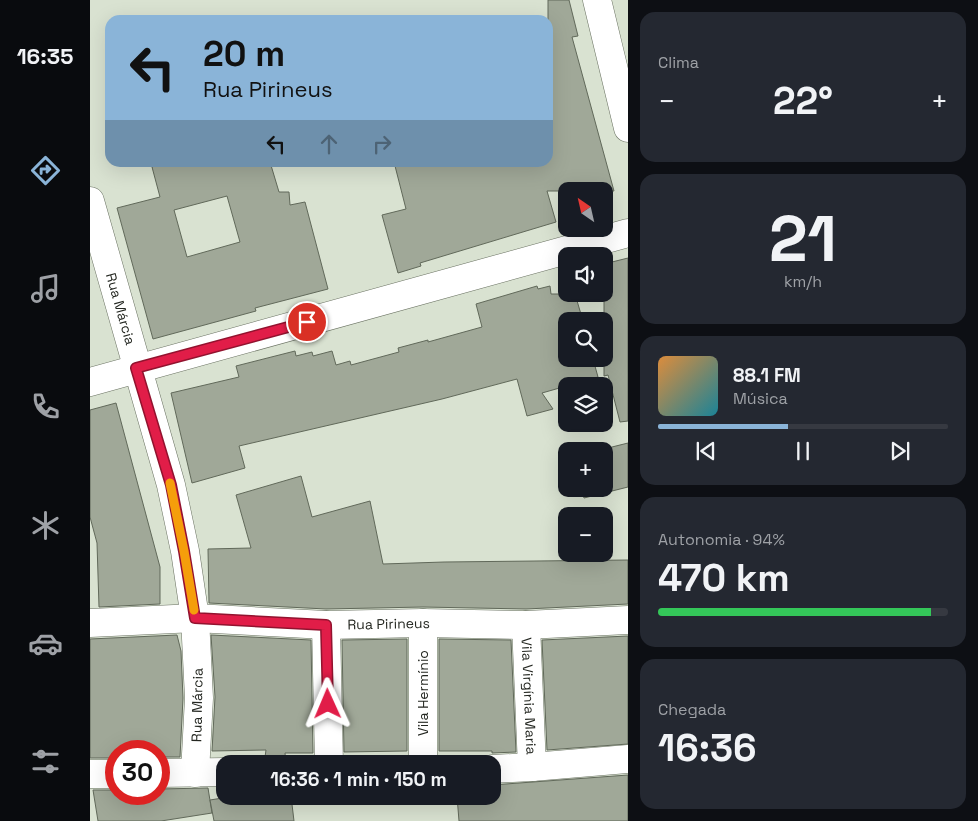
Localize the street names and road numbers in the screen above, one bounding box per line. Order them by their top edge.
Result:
street label: Rua Márcia [102,271,140,347]
street label: Rua Pirineus [347,614,430,634]
street label: Vila Virgínia Maria [518,637,540,755]
street label: Vila Hermínio [414,650,432,736]
street label: Rua Márcia [187,668,207,742]

